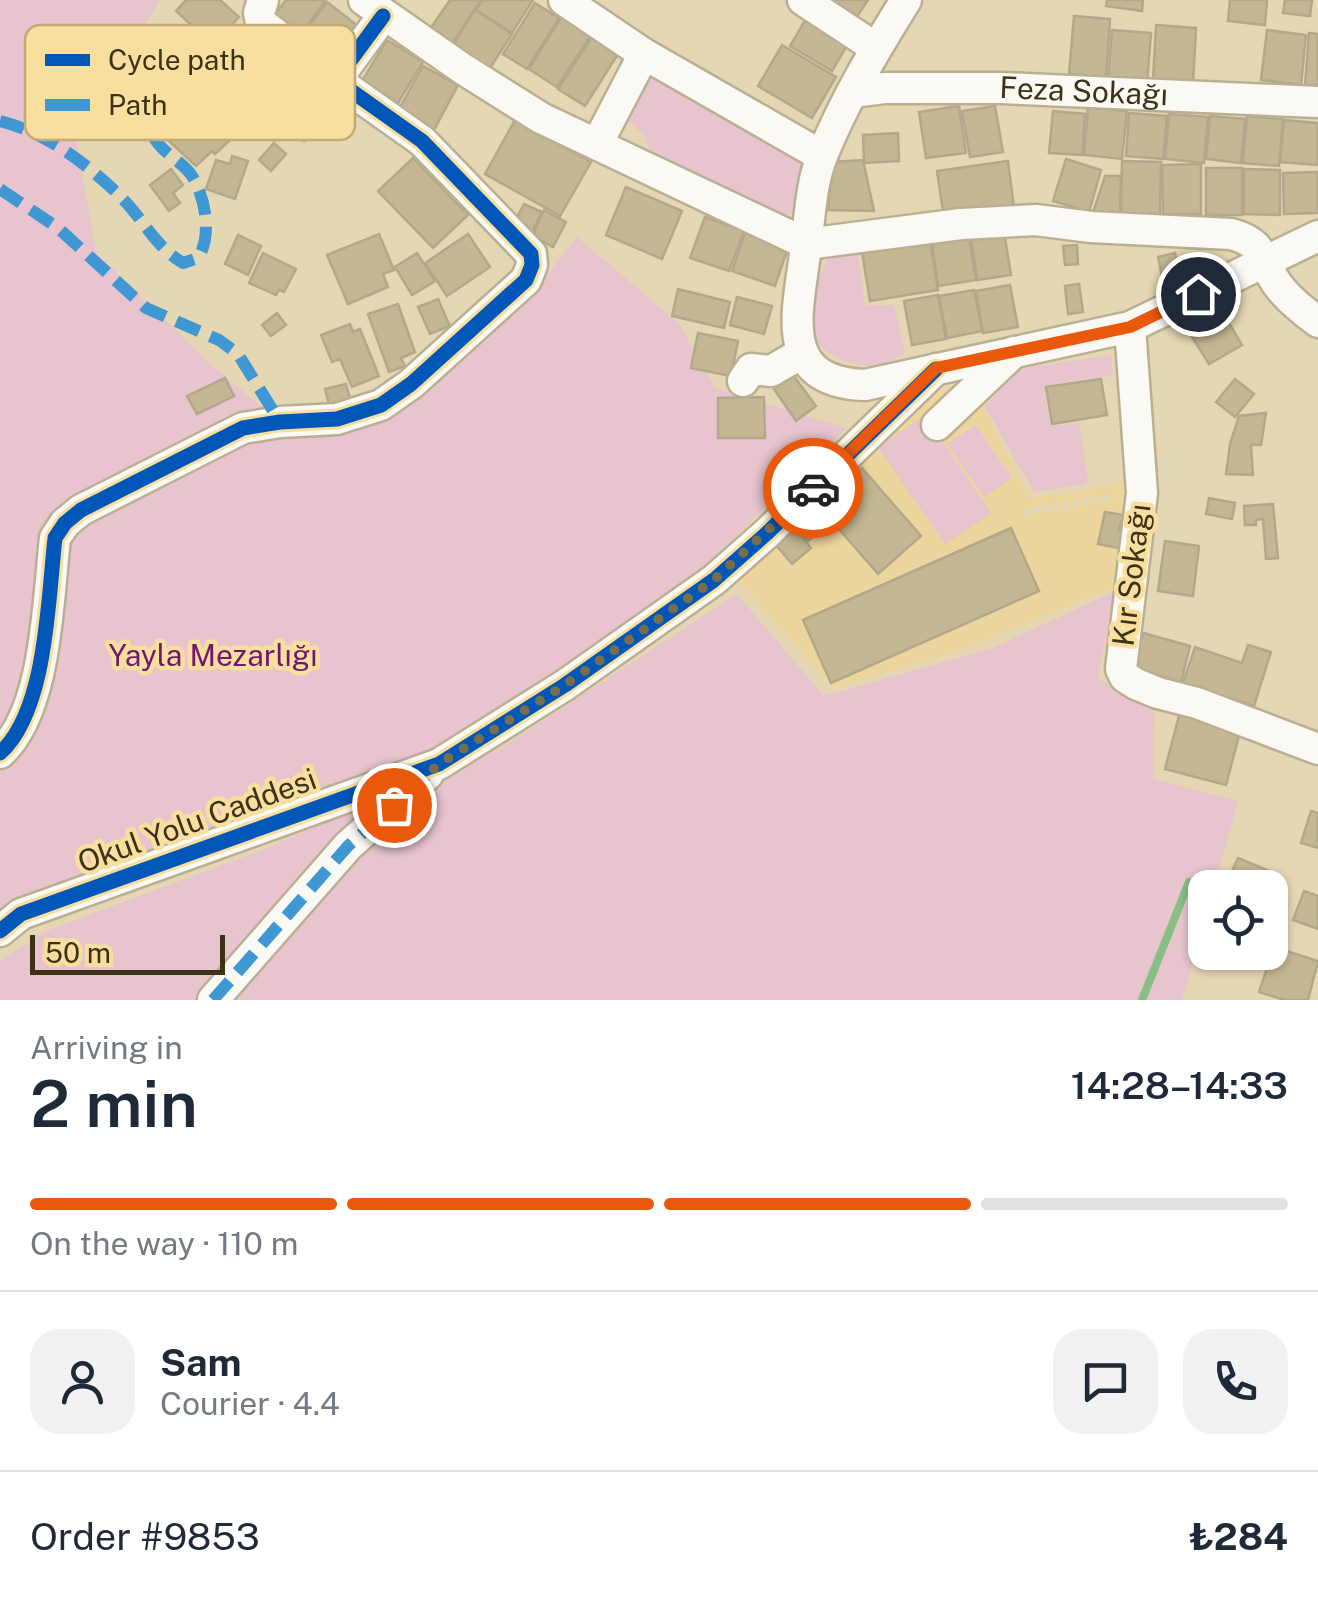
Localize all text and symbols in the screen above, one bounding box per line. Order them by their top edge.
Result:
legend [25,25,355,140]
text: Cycle path [108,43,246,76]
street label: Feza Sokağı [999,69,1169,112]
text: Path [108,88,167,121]
pin [1156,252,1241,337]
icon: home [1171,267,1226,322]
courier [763,438,863,538]
icon: car [786,461,841,516]
street label: Kır Sokağı [1104,502,1158,648]
park label: Yayla Mezarlığı [108,637,318,673]
street label: Okul Yolu Caddesi [72,760,321,880]
pin [352,763,437,848]
icon: bag [367,778,422,833]
map controls [1188,870,1288,970]
button: locate [1188,870,1288,970]
scale bar [30,930,225,974]
text: 50 m [45,936,111,969]
text: Arriving in [30,1029,183,1066]
text: 14:28–14:33 [1071,1063,1288,1108]
text: 2 min [30,1065,198,1142]
text: On the way · 110 m [30,1225,298,1262]
button: person [30,1329,135,1434]
button: chat [1053,1329,1158,1434]
button: phone [1183,1329,1288,1434]
text: Sam [160,1340,242,1385]
text: Courier · 4.4 [160,1385,340,1422]
text: Order #9853 [30,1514,260,1559]
text: ₺284 [1189,1514,1288,1559]

